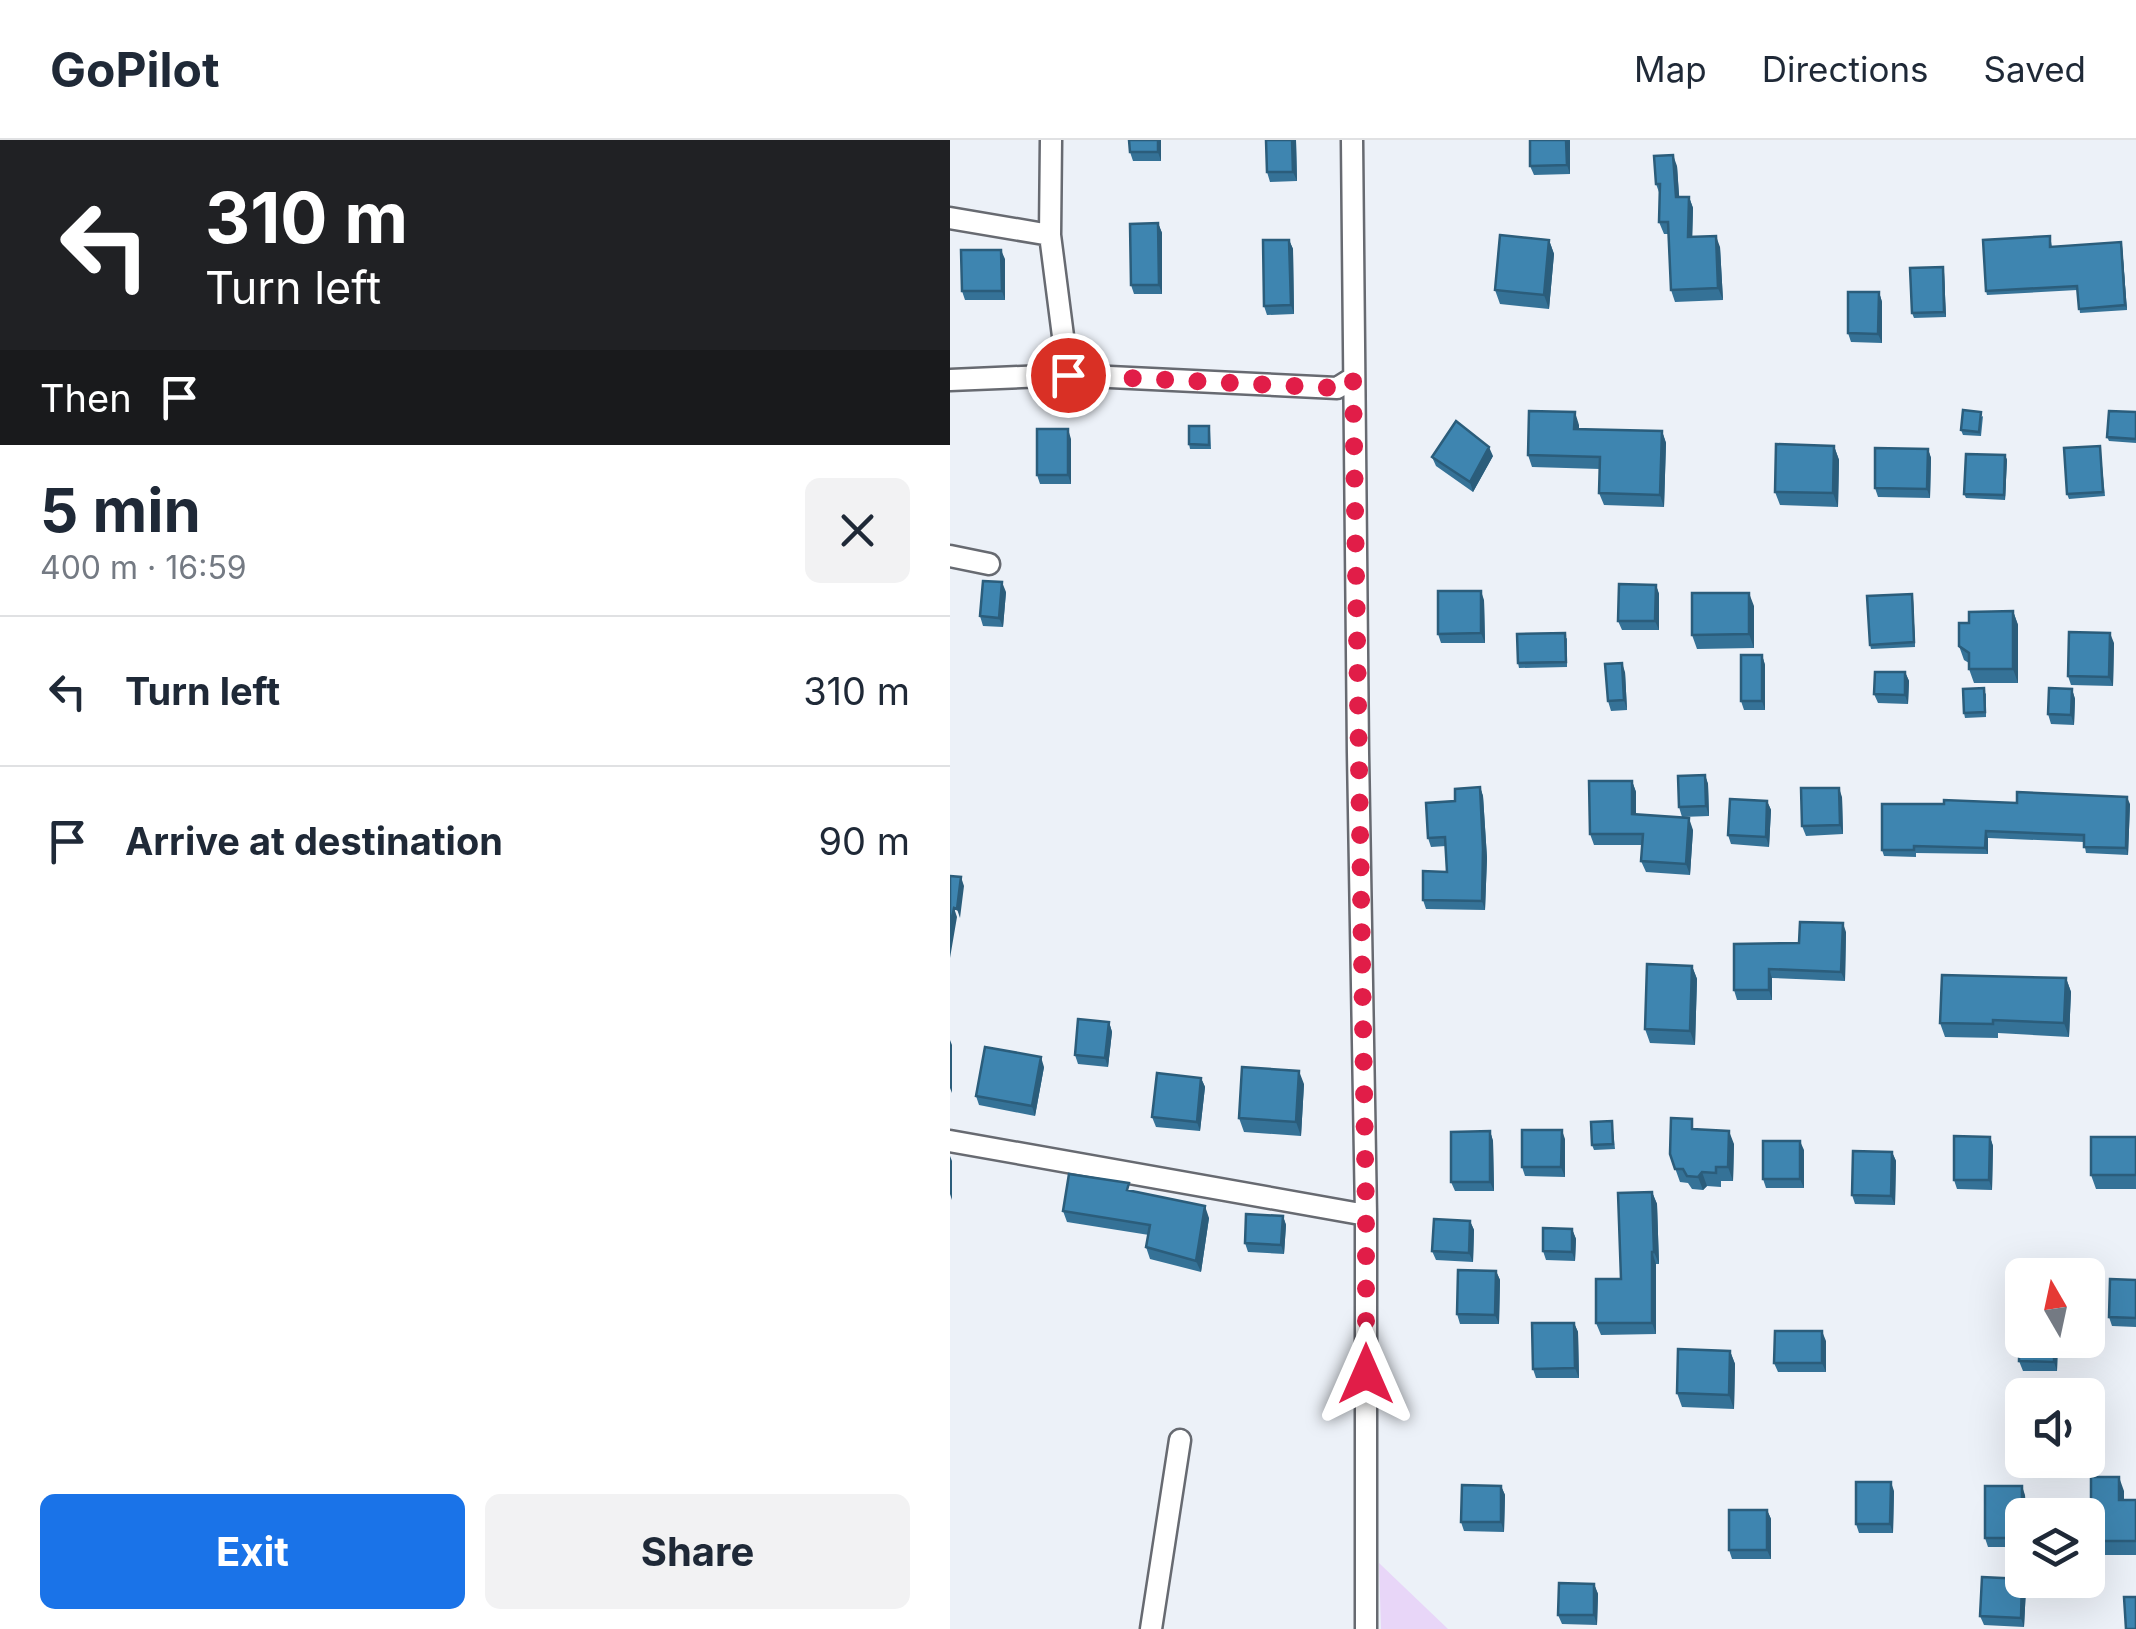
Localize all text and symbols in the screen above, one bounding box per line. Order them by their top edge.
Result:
text: GoPilot [50,40,220,99]
text: Map [1634,48,1707,90]
text: Directions [1762,48,1929,90]
text: Saved [1984,48,2086,90]
text: 310 m [205,175,408,260]
icon: left [40,180,170,310]
text: Turn left [205,260,381,315]
pin [1026,333,1111,418]
icon: arrive [1041,348,1096,403]
icon: arrive [152,370,207,425]
text: Then [40,375,132,421]
text: 5 min [40,474,201,546]
button: close [805,478,910,583]
text: 400 m · 16:59 [40,548,247,587]
icon: left [40,664,95,719]
text: Turn left [125,668,280,714]
text: 310 m [803,668,910,714]
icon: arrive [40,814,95,869]
text: Arrive at destination [125,818,503,864]
text: 90 m [818,818,910,864]
north arrow [2005,1258,2105,1358]
map controls [2005,1258,2105,1598]
position arrow [1314,1322,1418,1426]
button: sound [2005,1378,2105,1478]
button: Exit [40,1494,465,1609]
button: Share [485,1494,910,1609]
button: layers [2005,1498,2105,1598]

